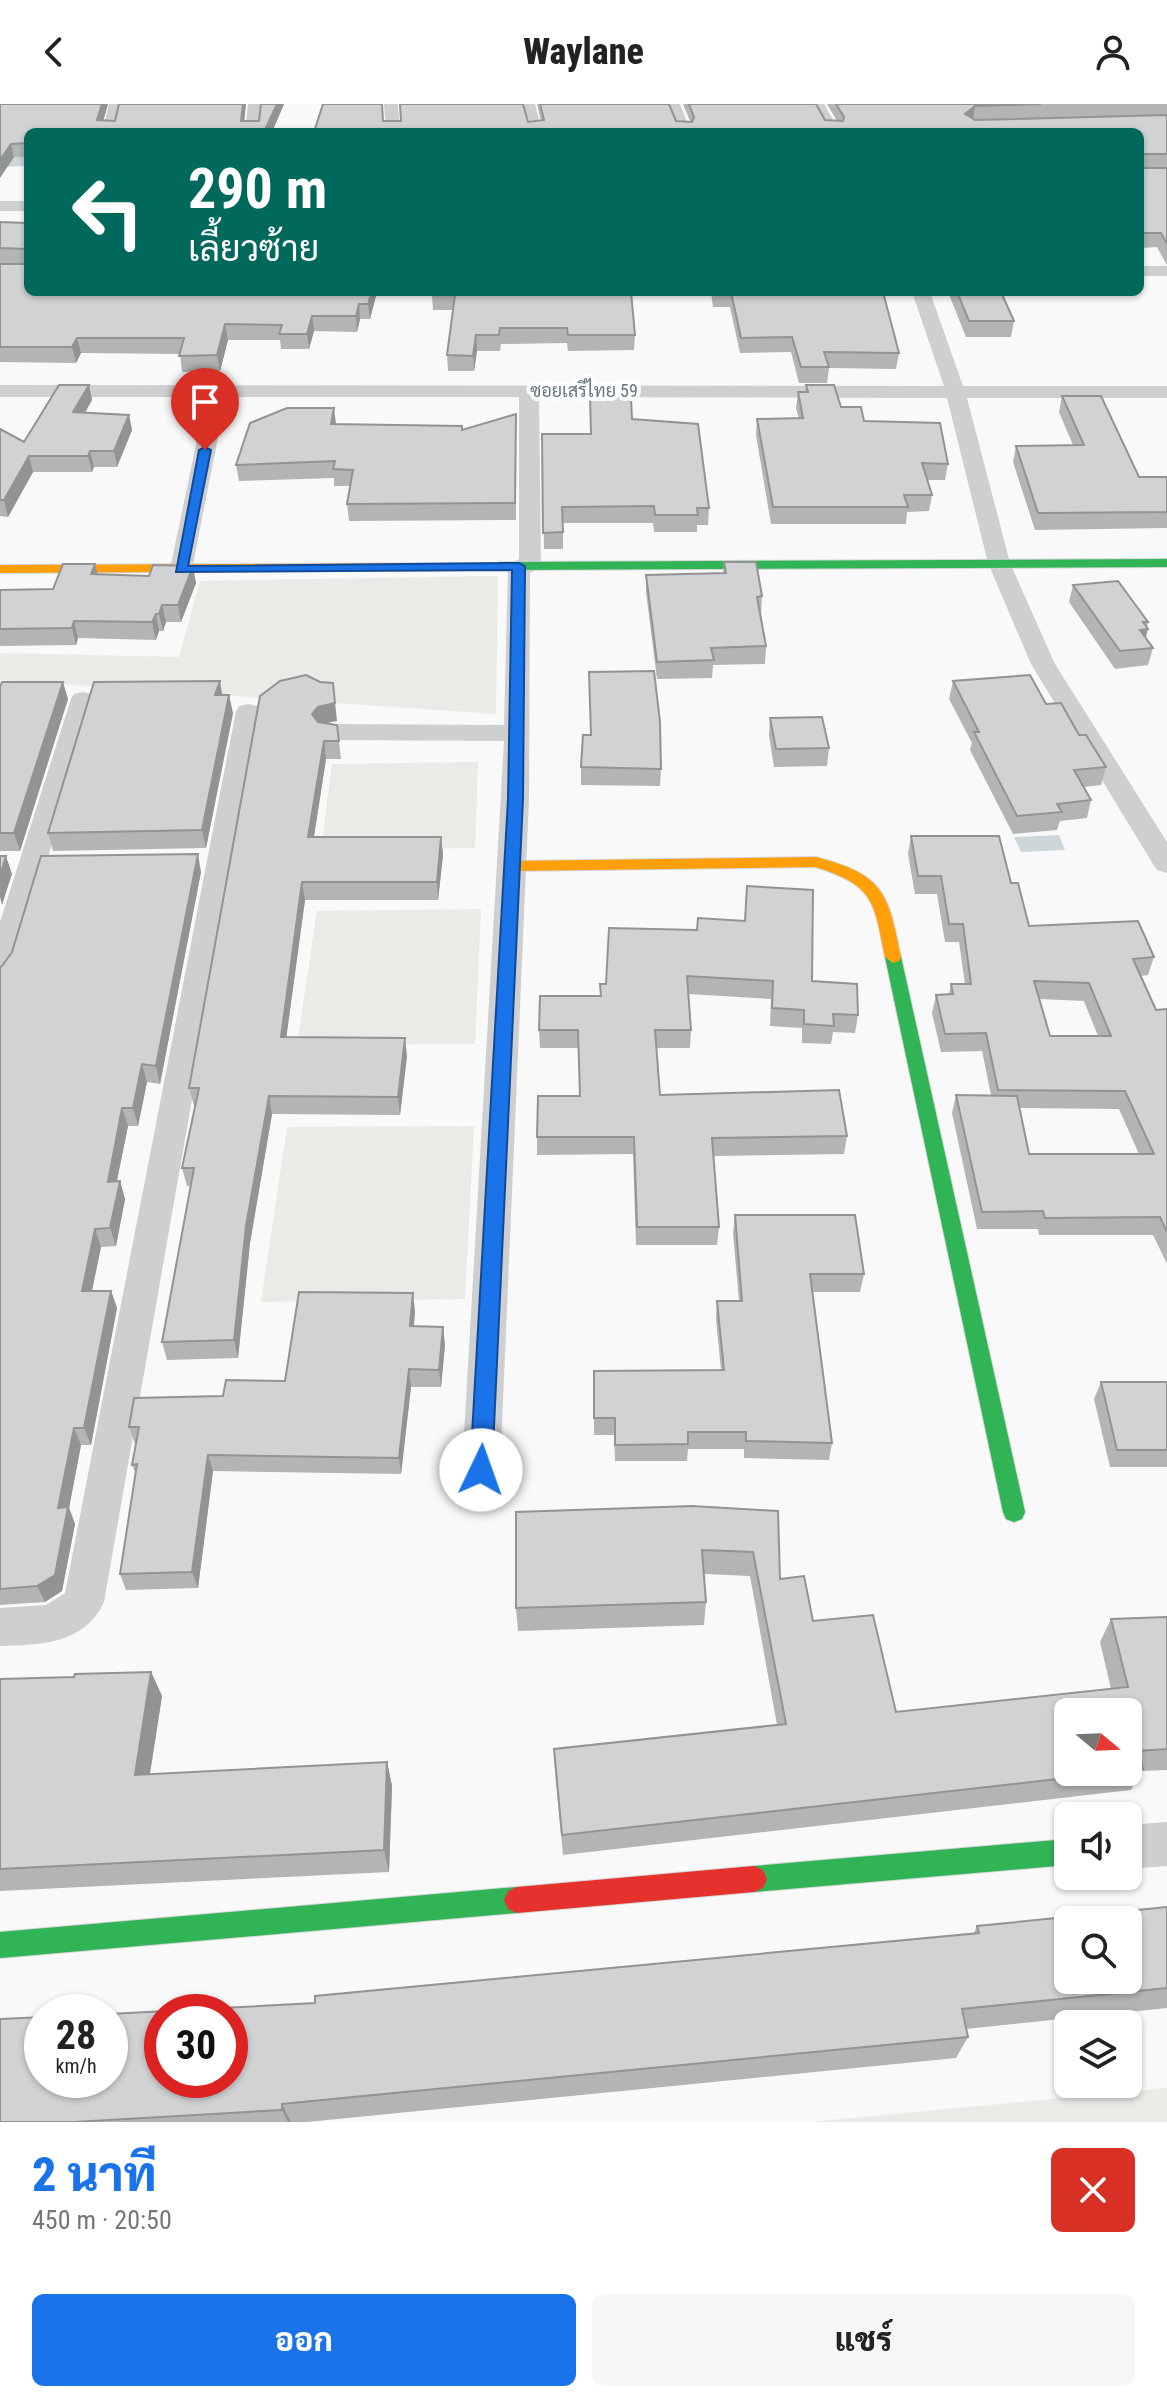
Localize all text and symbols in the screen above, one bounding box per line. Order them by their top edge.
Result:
icon: back [32,30,76,74]
icon: person [1091,30,1135,74]
text: Waylane [523,31,644,73]
text: 290 m [188,156,327,222]
icon: left [56,160,160,264]
text: เลี้ยวซ้าย [188,228,319,270]
pin [171,368,239,450]
street label: ซอยเสรีไทย 59 [530,378,638,401]
icon: arrive [183,380,227,424]
position arrow [439,1428,523,1512]
north arrow [1054,1698,1142,1786]
map controls [1054,1698,1142,2098]
button: sound [1054,1802,1142,1890]
button: search [1054,1906,1142,1994]
speed limit sign: 30 [144,1994,248,2098]
button: layers [1054,2010,1142,2098]
text: 28 [56,2012,96,2059]
text: km/h [55,2054,97,2078]
text: 2 นาที [32,2146,157,2203]
button: close [1051,2148,1135,2232]
text: 450 m · 20:50 [32,2205,172,2235]
button: ออก [32,2294,576,2386]
button: แชร์ [592,2294,1135,2386]

